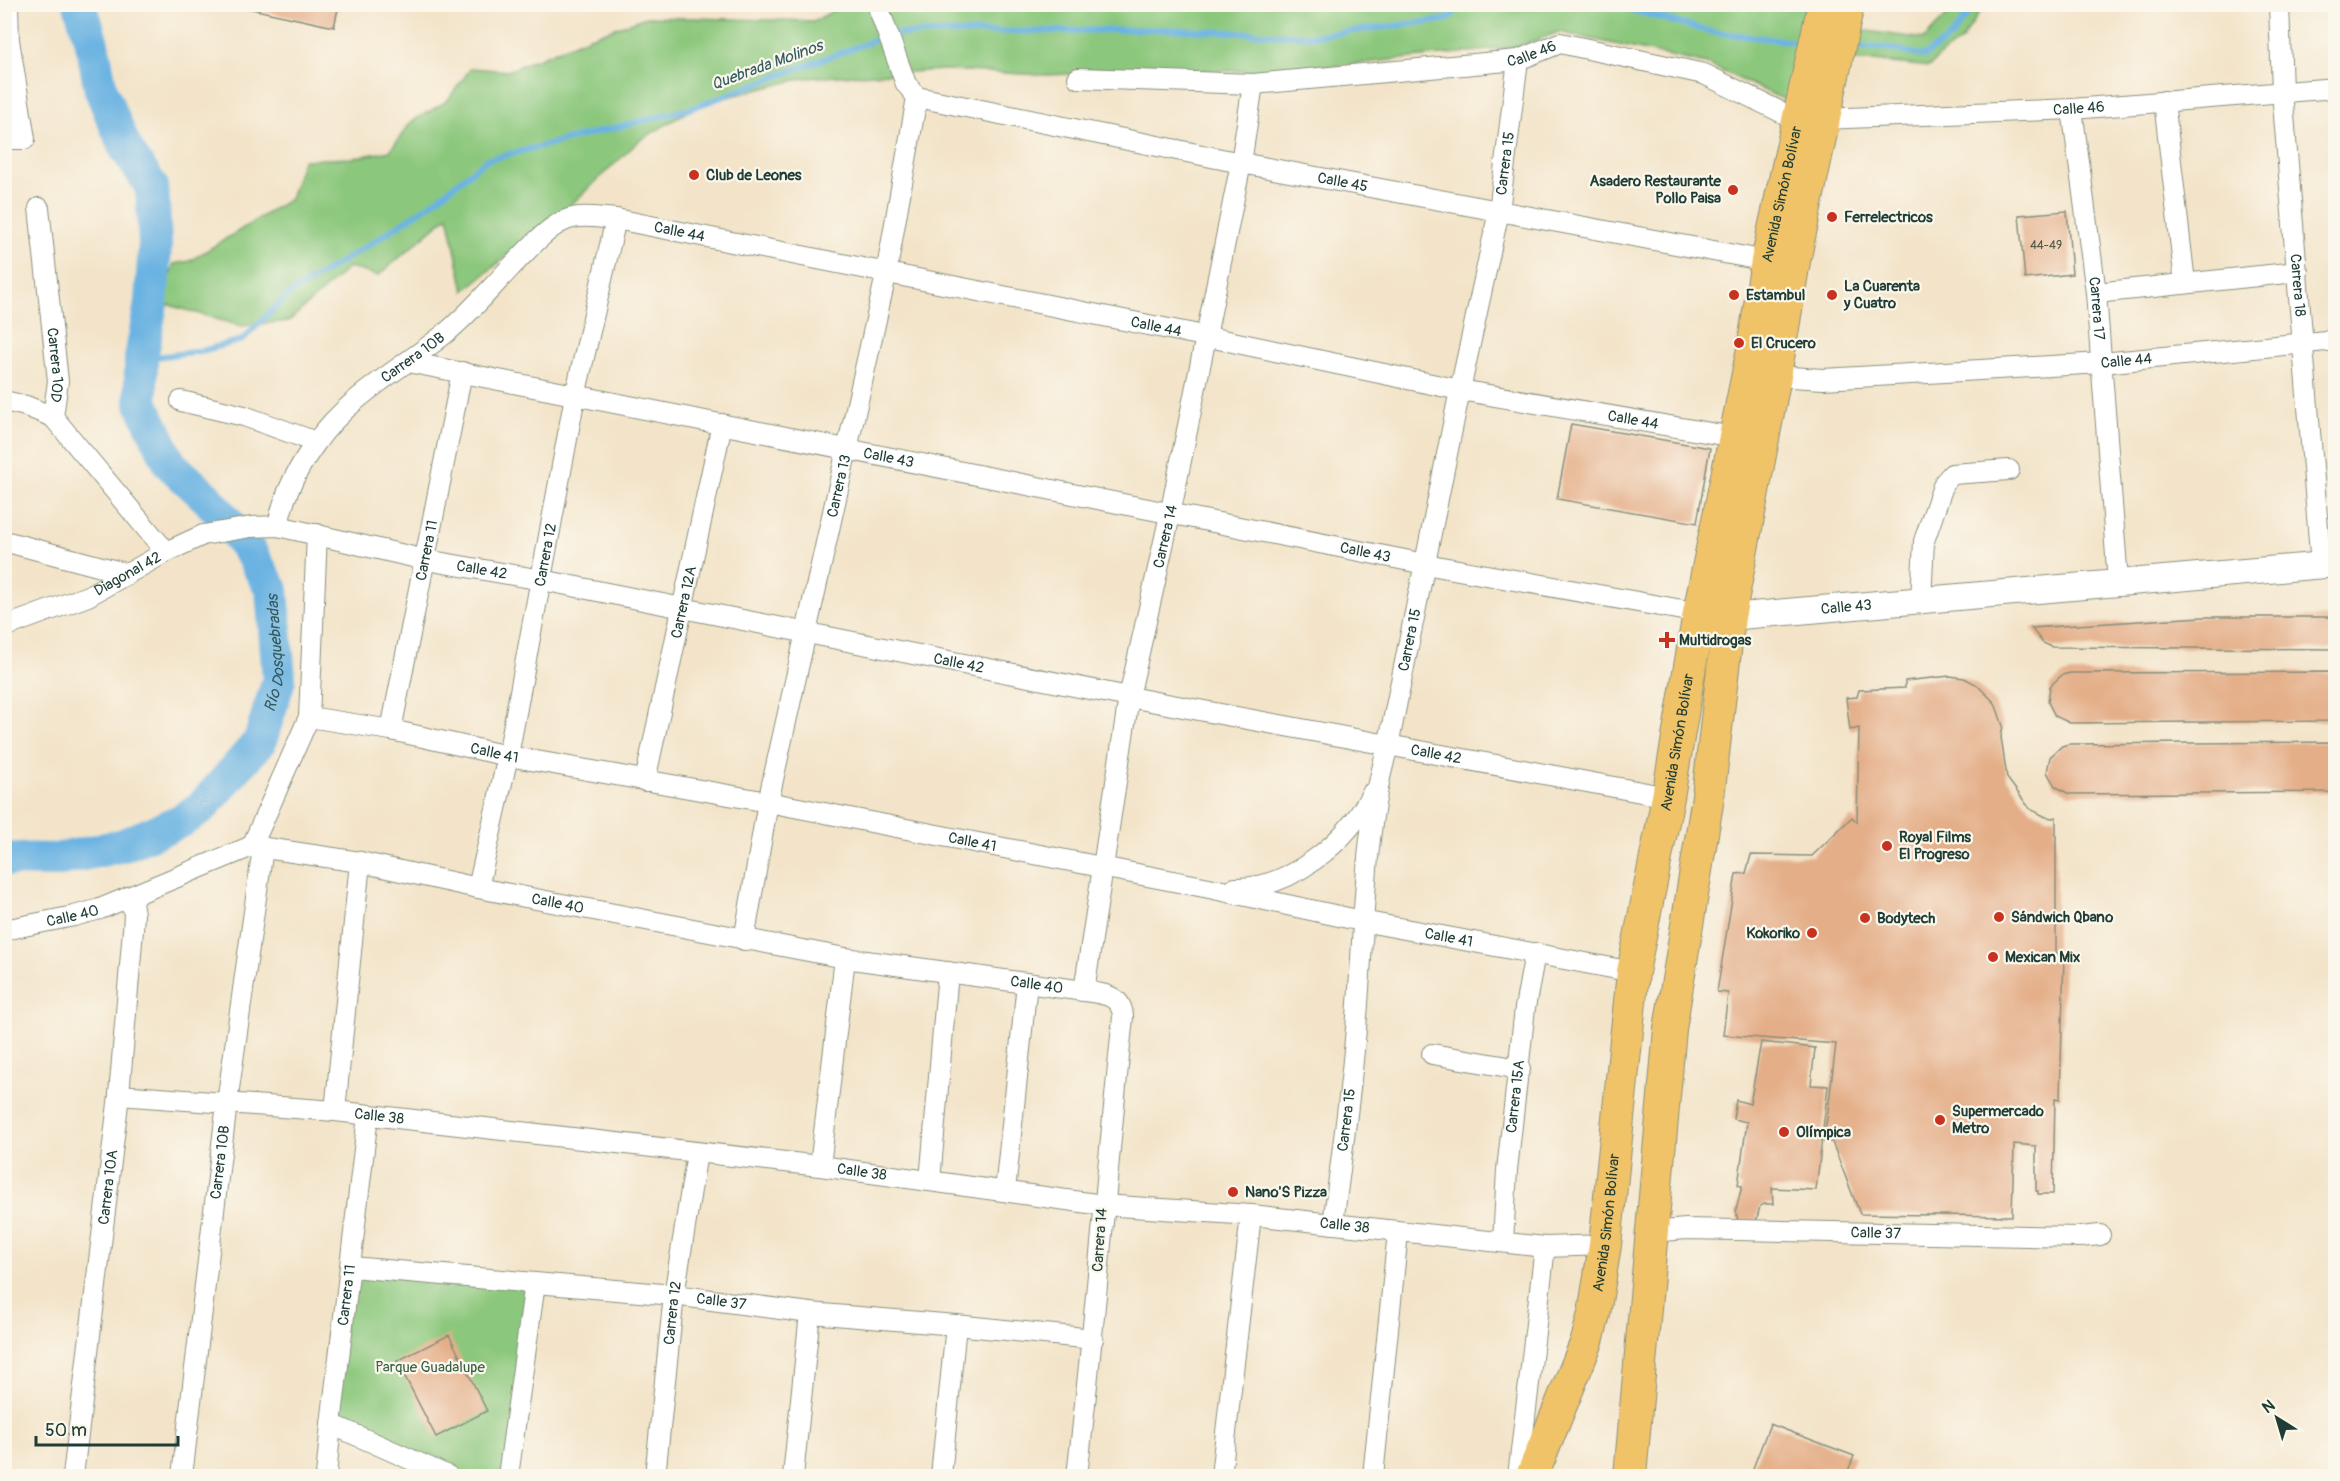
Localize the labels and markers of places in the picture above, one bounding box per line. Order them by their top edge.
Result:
place label: Club de Leones [706,166,802,185]
marker: Club de Leones [687,168,701,182]
place label: Asadero Restaurante Pollo Paisa [1590,172,1722,208]
marker: Asadero Restaurante Pollo Paisa [1726,183,1740,197]
place label: Ferrelectricos [1844,208,1933,227]
marker: Ferrelectricos [1825,210,1839,224]
place label: La Cuarenta y Cuatro [1843,277,1920,313]
place label: Estambul [1746,286,1805,305]
marker: Estambul [1727,288,1741,302]
marker: La Cuarenta y Cuatro [1825,288,1839,302]
place label: El Crucero [1751,334,1816,353]
marker: El Crucero [1732,336,1746,350]
place label: Multidrogas [1679,631,1752,650]
marker: Multidrogas [1660,633,1674,647]
place label: Royal Films El Progreso [1899,828,1971,864]
marker: Royal Films El Progreso [1880,839,1894,853]
place label: Sándwich Qbano [2011,908,2113,927]
place label: Bodytech [1877,909,1935,928]
marker: Sándwich Qbano [1992,910,2006,924]
marker: Bodytech [1858,911,1872,925]
place label: Kokoriko [1746,924,1800,943]
marker: Kokoriko [1805,926,1819,940]
place label: Mexican Mix [2005,948,2081,967]
marker: Mexican Mix [1986,950,2000,964]
place label: Supermercado Metro [1952,1102,2044,1138]
marker: Supermercado Metro [1933,1113,1947,1127]
place label: Olímpica [1796,1123,1851,1142]
marker: Olímpica [1777,1125,1791,1139]
place label: Nano'S Pizza [1245,1183,1327,1202]
marker: Nano'S Pizza [1226,1185,1240,1199]

